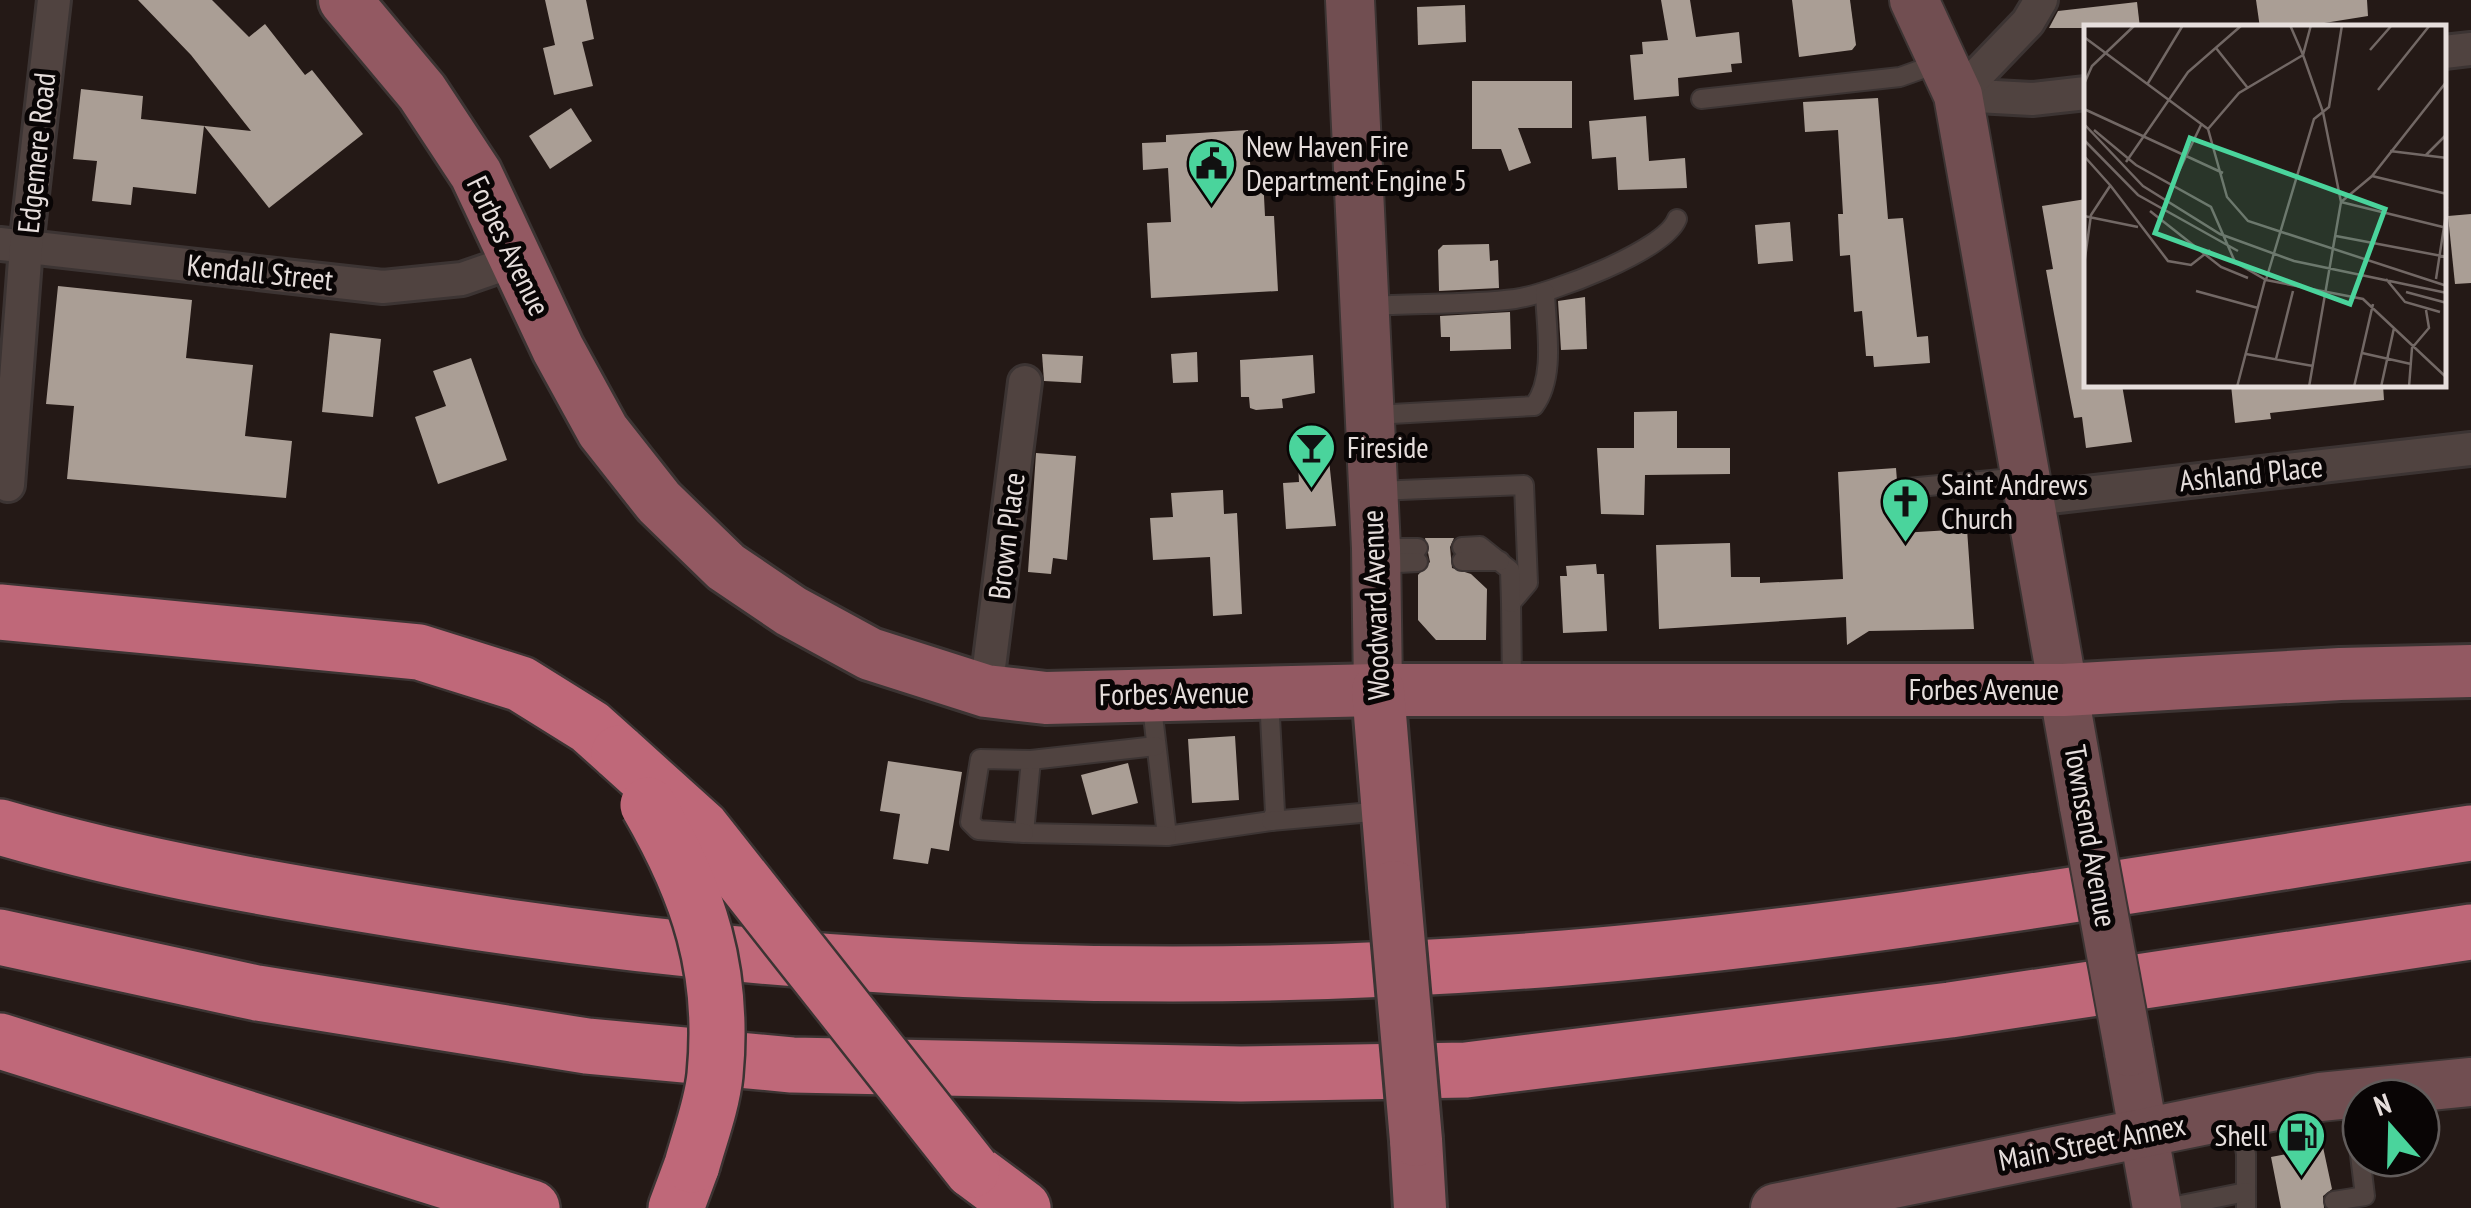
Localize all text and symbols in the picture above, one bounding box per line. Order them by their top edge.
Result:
inset map [2084,25,2446,388]
street label: Edgemere Road [8,71,63,235]
place label: New Haven Fire Department Engine 5 [1246,126,1467,199]
public building icon: New Haven Fire Department Engine 5 [1185,138,1237,206]
street label: Forbes Avenue [459,169,560,322]
street label: Kendall Street [185,244,336,299]
bar icon: Fireside [1286,422,1338,490]
place label: Fireside [1347,427,1429,466]
street label: Ashland Place [2177,446,2325,499]
place label: Saint Andrews Church [1941,464,2088,537]
street label: Brown Place [978,470,1033,601]
church icon: Saint Andrews Church [1880,476,1932,544]
street label: Woodward Avenue [1352,509,1397,701]
street label: Forbes Avenue [1909,669,2059,708]
street label: Forbes Avenue [1098,672,1250,713]
street label: Townsend Avenue [2056,742,2127,930]
north arrow [2341,1078,2441,1178]
text: N [2369,1084,2396,1124]
street label: Main Street Annex [1995,1104,2188,1179]
fuel station icon: Shell [2276,1110,2328,1178]
place label: Shell [2215,1115,2267,1154]

